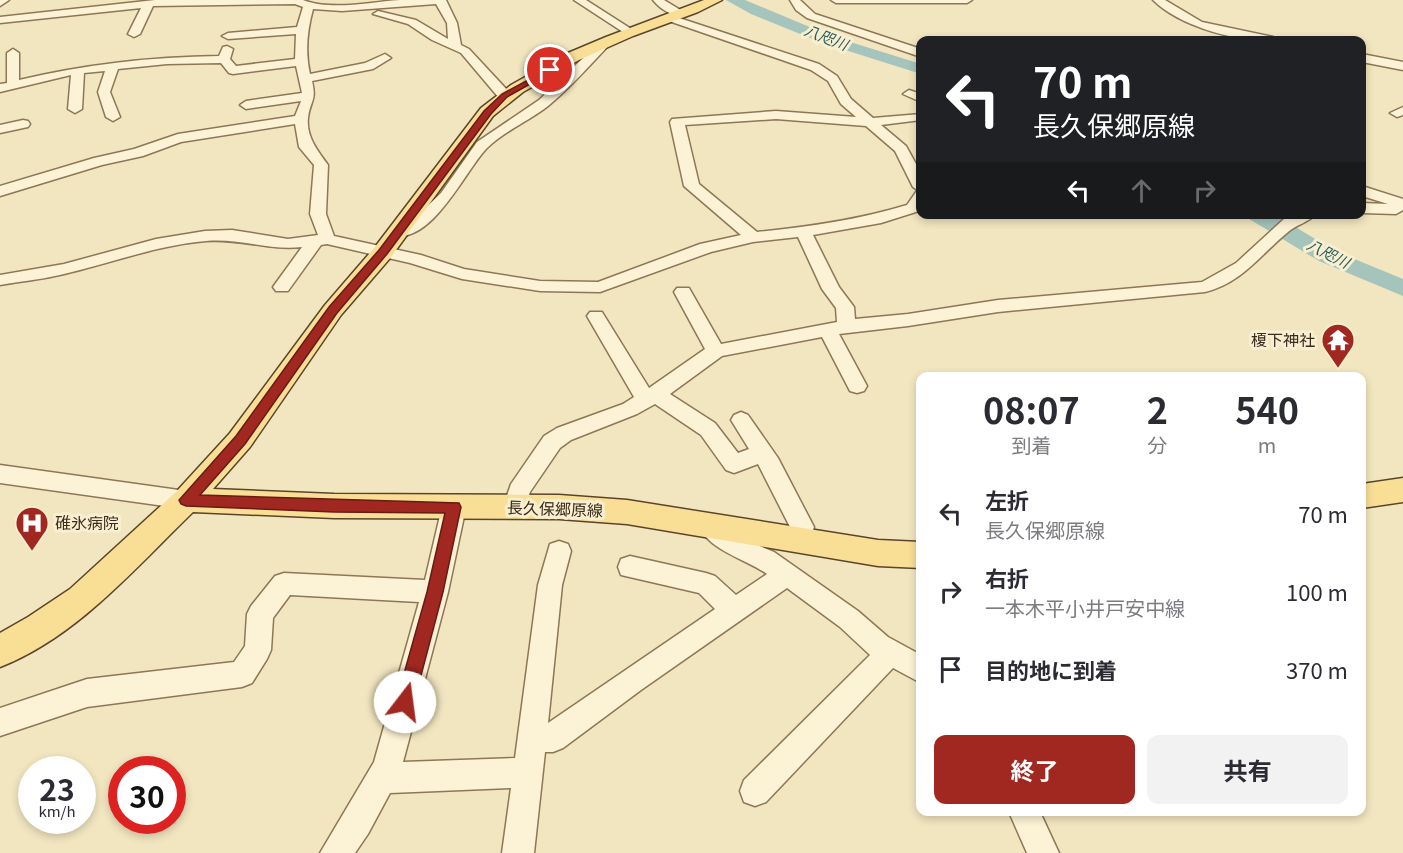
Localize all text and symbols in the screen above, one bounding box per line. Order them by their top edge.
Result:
water label: 八咫川 [802,19,853,55]
pin [524,44,575,95]
text: 70 m [1033,49,1133,110]
icon: arrive [533,53,566,86]
icon: left [934,60,1012,138]
text: 長久保郷原線 [1033,105,1195,144]
icon: left [1062,174,1095,207]
icon: ahead [1125,174,1158,207]
icon: right [1188,174,1221,207]
water label: 八咫川 [1304,233,1355,273]
temple icon: 榎下神社 [1320,322,1356,369]
place label: 榎下神社 [1251,327,1315,351]
text: 08:07 [983,382,1080,434]
text: 2 [1147,382,1168,434]
text: 540 [1235,382,1299,434]
text: 到着 [1011,430,1051,459]
text: 分 [1147,430,1167,459]
text: m [1258,430,1276,459]
text: 左折 [985,483,1029,515]
street label: 長久保郷原線 [507,494,603,522]
icon: left [934,497,967,530]
text: 70 m [1298,497,1348,529]
hospital icon: 碓氷病院 [14,505,50,552]
place label: 碓氷病院 [55,510,119,534]
text: 長久保郷原線 [985,515,1105,544]
text: 右折 [985,561,1029,593]
icon: right [934,575,967,608]
text: 100 m [1286,575,1348,607]
text: 一本木平小井戸安中線 [985,593,1185,622]
icon: arrive [934,653,967,686]
text: 目的地に到着 [985,653,1117,685]
text: 370 m [1286,653,1348,685]
position arrow [373,670,437,734]
button: 終了 [934,735,1135,804]
button: 共有 [1147,735,1348,804]
speed limit sign: 30 [108,756,186,834]
text: 23 [39,766,75,810]
text: km/h [38,800,76,821]

